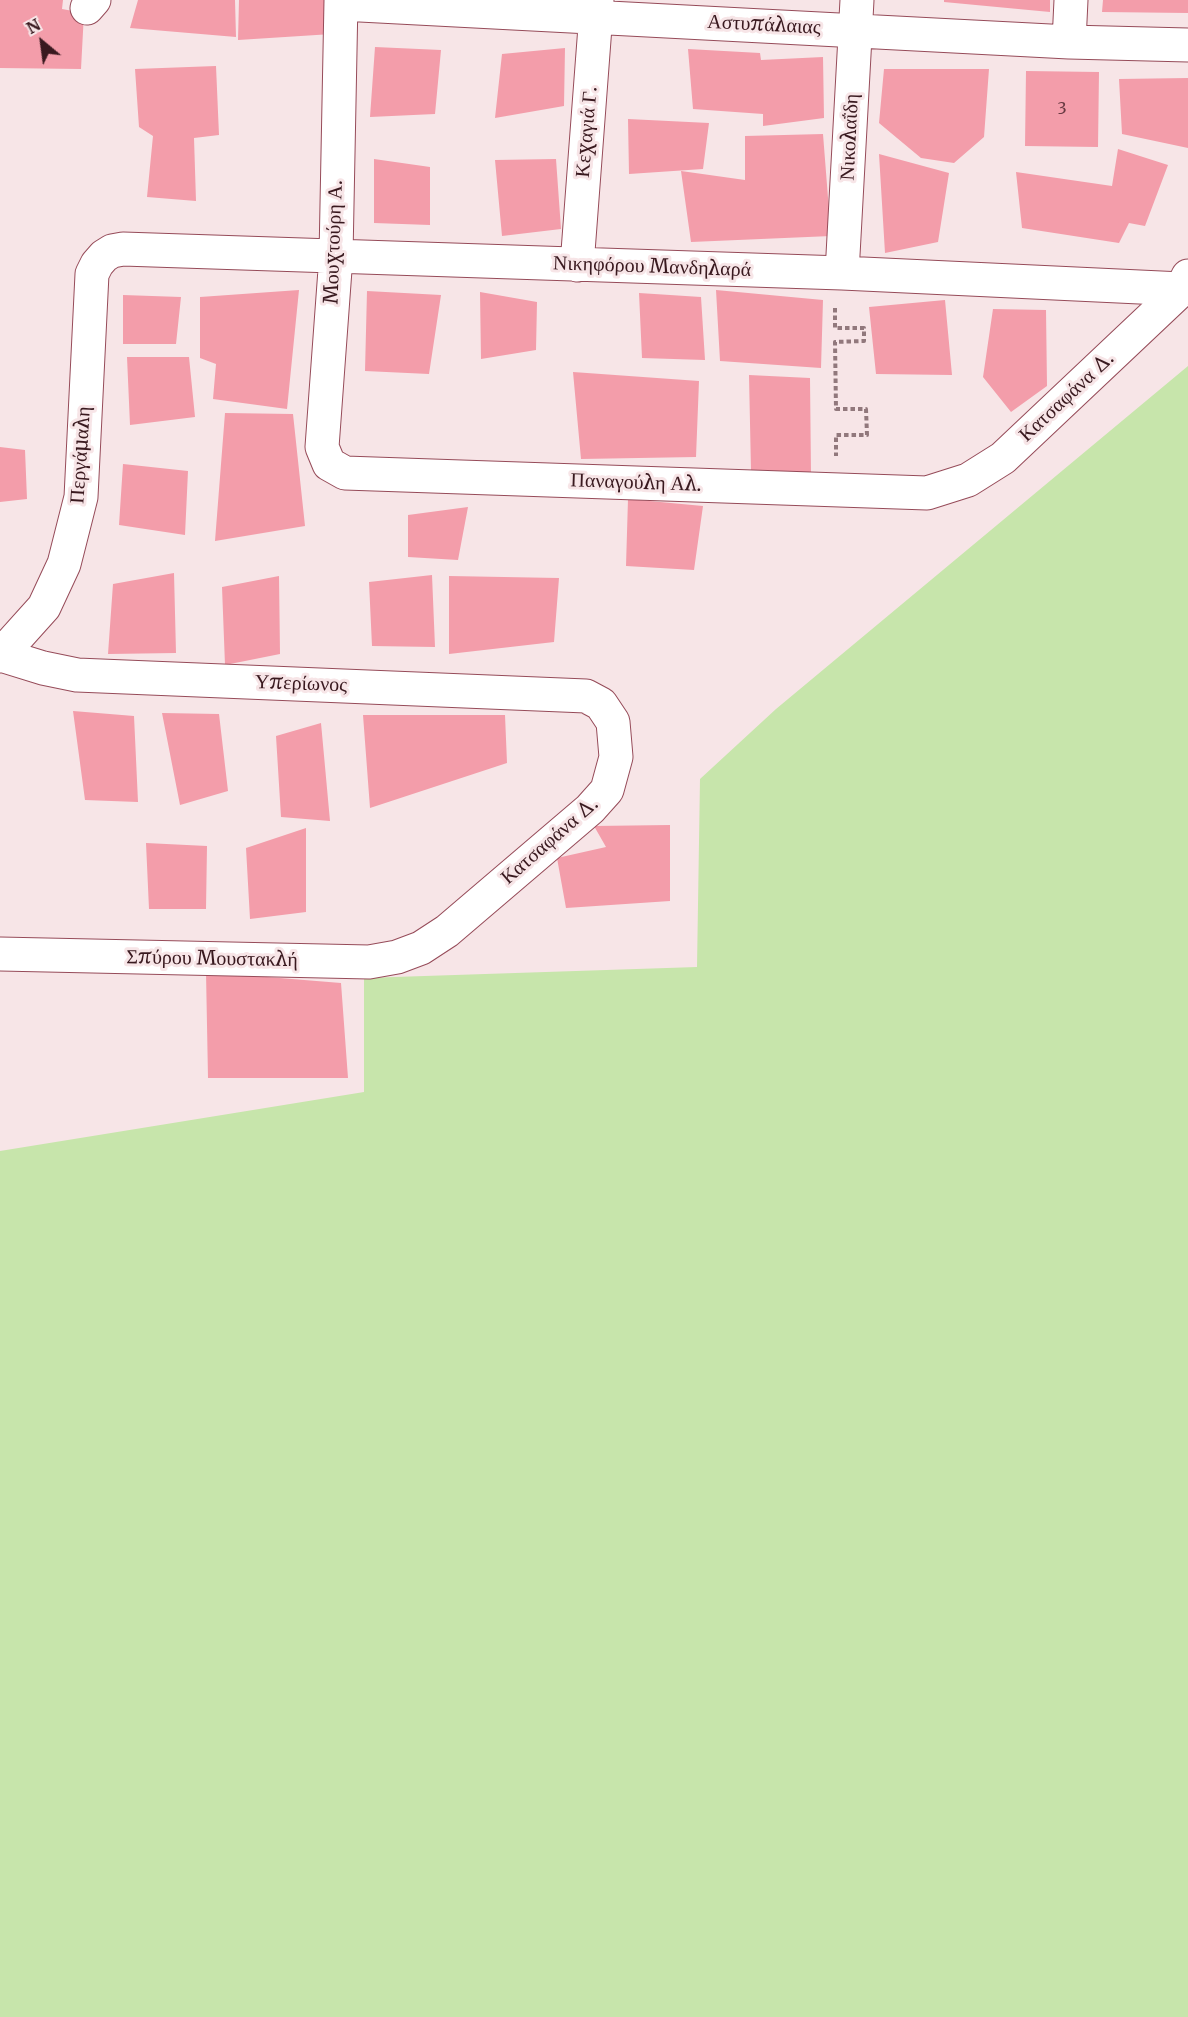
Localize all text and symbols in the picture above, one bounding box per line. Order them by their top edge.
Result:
street label: Αστυπάλαιας [707,10,821,40]
north arrow [12,12,72,72]
text: N [23,14,44,38]
street label: Κεχαγιά Γ. [571,85,603,179]
street label: Νικολαΐδη [836,93,864,181]
house number: 3 [1057,99,1067,119]
street label: Μουχτούρη Α. [320,179,348,305]
street label: Νικηφόρου Μανδηλαρά [552,252,752,282]
street label: Κατσαφάνα Δ. [1015,347,1119,447]
street label: Περγάμαλη [66,406,96,504]
street label: Παναγούλη Αλ. [570,469,702,497]
street label: Υπερίωνος [254,670,348,698]
street label: Κατσαφάνα Δ. [496,792,604,890]
street label: Σπύρου Μουστακλή [126,946,298,972]

